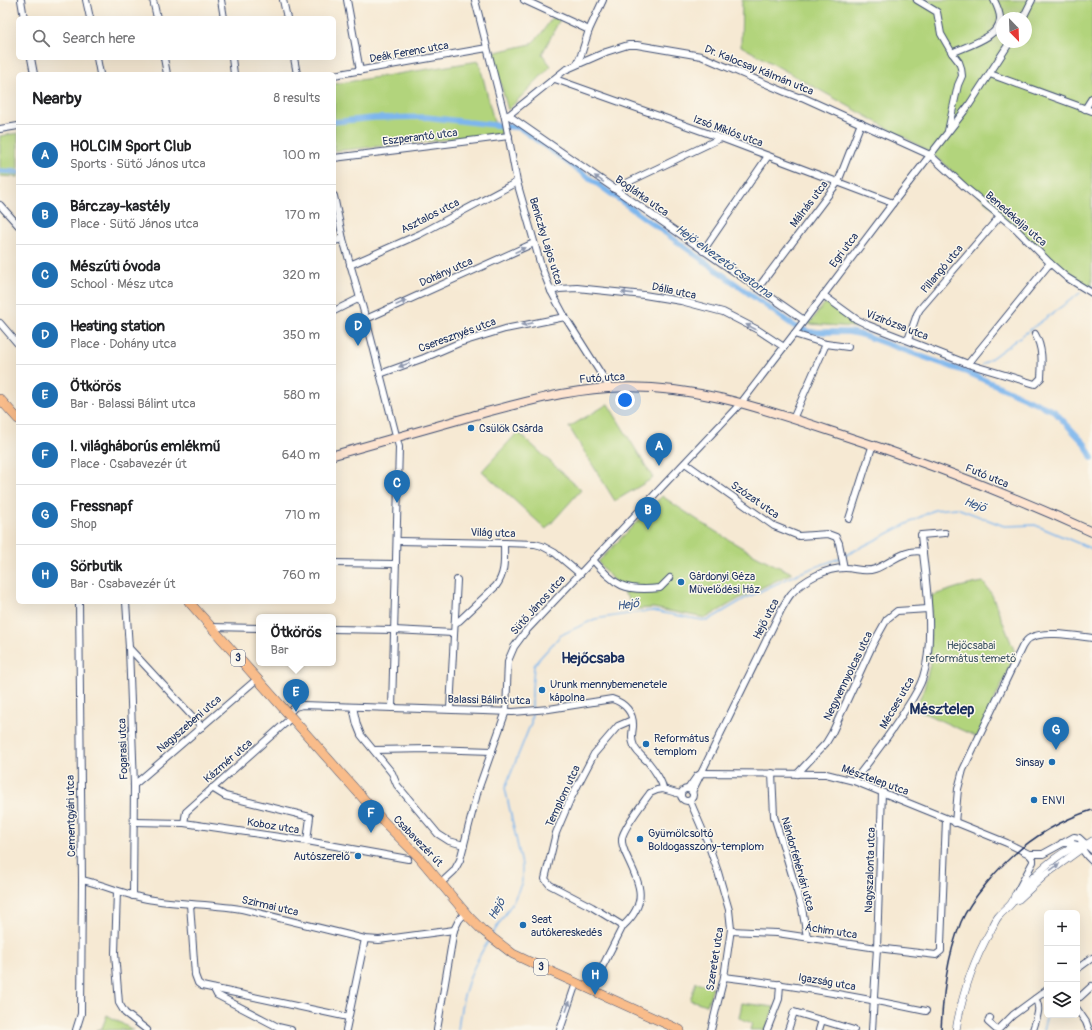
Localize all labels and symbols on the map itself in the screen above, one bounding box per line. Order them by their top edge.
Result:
north arrow [996,12,1032,48]
street label: Deák Ferenc utca [369,39,449,65]
street label: Dr. Kalocsay Kálmán utca [703,42,815,98]
street label: Izsó Miklós utca [691,112,765,150]
street label: Eszperantó utca [382,126,458,148]
street label: Boglárka utca [613,173,671,219]
one-way arrow [594,175,605,183]
street label: Málnás utca [787,178,831,230]
street label: Benedekalja utca [983,189,1049,249]
street label: Asztalos utca [399,196,461,236]
street label: Beniczky Lajos utca [527,196,565,286]
water label: Hejő elvezető csatorna [673,222,776,303]
street label: Egri utca [827,230,861,270]
street label: Pillangó utca [918,242,966,296]
one-way arrow [514,247,525,253]
street label: Dohány utca [417,254,475,290]
street label: Dália utca [651,280,697,302]
one-way arrow [621,290,633,296]
one-way arrow [396,300,407,306]
street label: Vízirózsa utca [864,307,930,343]
pin: D [345,313,371,346]
street label: Cseresznyés utca [417,315,497,355]
one-way arrow [521,322,533,328]
one-way arrow [745,324,757,330]
one-way arrow [397,363,409,369]
street label: Futó utca [579,370,625,386]
your location [615,390,635,410]
place label: Csülök Csárda [479,422,543,435]
marker: Csülök Csárda [466,423,476,433]
pin: A [646,433,672,466]
street label: Futó utca [963,461,1011,491]
pin: C [384,470,410,503]
street label: Szózat utca [728,479,782,521]
water label: Hejő [962,494,989,516]
pin: B [635,497,661,530]
street label: Világ utca [470,526,516,540]
place label: Gárdonyi Géza Művelődési Ház [689,570,760,596]
street label: Sütő János utca [508,573,568,637]
marker: Gárdonyi Géza Művelődési Ház [676,577,686,587]
water label: Hejő [616,596,642,614]
street label: Hejő utca [750,597,782,641]
street label: Negyvennyolcas utca [821,629,875,723]
park label: Hejőcsabai református temető [926,639,1016,665]
district label: Hejőcsaba [561,649,625,668]
road number: 3 [231,650,245,666]
street label: Mécses utca [877,675,917,731]
place label: Urunk mennybemenetele kápolna [550,678,668,704]
pin: E [283,679,309,712]
marker: Urunk mennybemenetele kápolna [537,685,547,695]
street label: Nagyszebeni utca [154,693,224,755]
street label: Balassi Bálint utca [448,693,530,707]
district label: Mésztelep [910,700,974,719]
pin: G [1043,717,1069,750]
street label: Fogarasi utca [115,718,131,780]
place label: Református templom [653,732,709,758]
street label: Kázmér utca [201,736,255,786]
marker: Református templom [641,739,651,749]
place label: Sinsay [1015,756,1044,769]
marker: Sinsay [1047,757,1057,767]
street label: Mésztelep utca [840,762,910,798]
street label: Templom utca [543,763,583,829]
street label: Cementgyári utca [64,775,78,857]
place label: ENVI [1042,794,1065,807]
marker: ENVI [1029,795,1039,805]
pin: F [358,800,384,833]
street label: Csabavezér út [390,813,446,870]
street label: Koboz utca [246,815,300,837]
street label: Nándorfehérvári utca [778,816,818,912]
place label: Gyümölcsoltó Boldogasszony-templom [648,827,764,853]
street label: Nagyszalonta utca [862,827,878,913]
marker: Gyümölcsoltó Boldogasszony-templom [635,834,645,844]
place label: Autószerelő [293,850,350,863]
marker: Autószerelő [353,851,363,861]
one-way arrow [1050,863,1061,871]
street label: Szirmai utca [240,893,300,919]
water label: Hejő [485,894,510,922]
place label: Seat autókereskedés [531,913,602,939]
marker: Seat autókereskedés [518,920,528,930]
street label: Áchim utca [804,920,858,942]
street label: Szeretet utca [704,926,726,992]
road number: 3 [534,959,548,975]
pin: H [582,962,608,995]
street label: Igazság utca [797,971,857,993]
one-way arrow [566,1000,572,1012]

